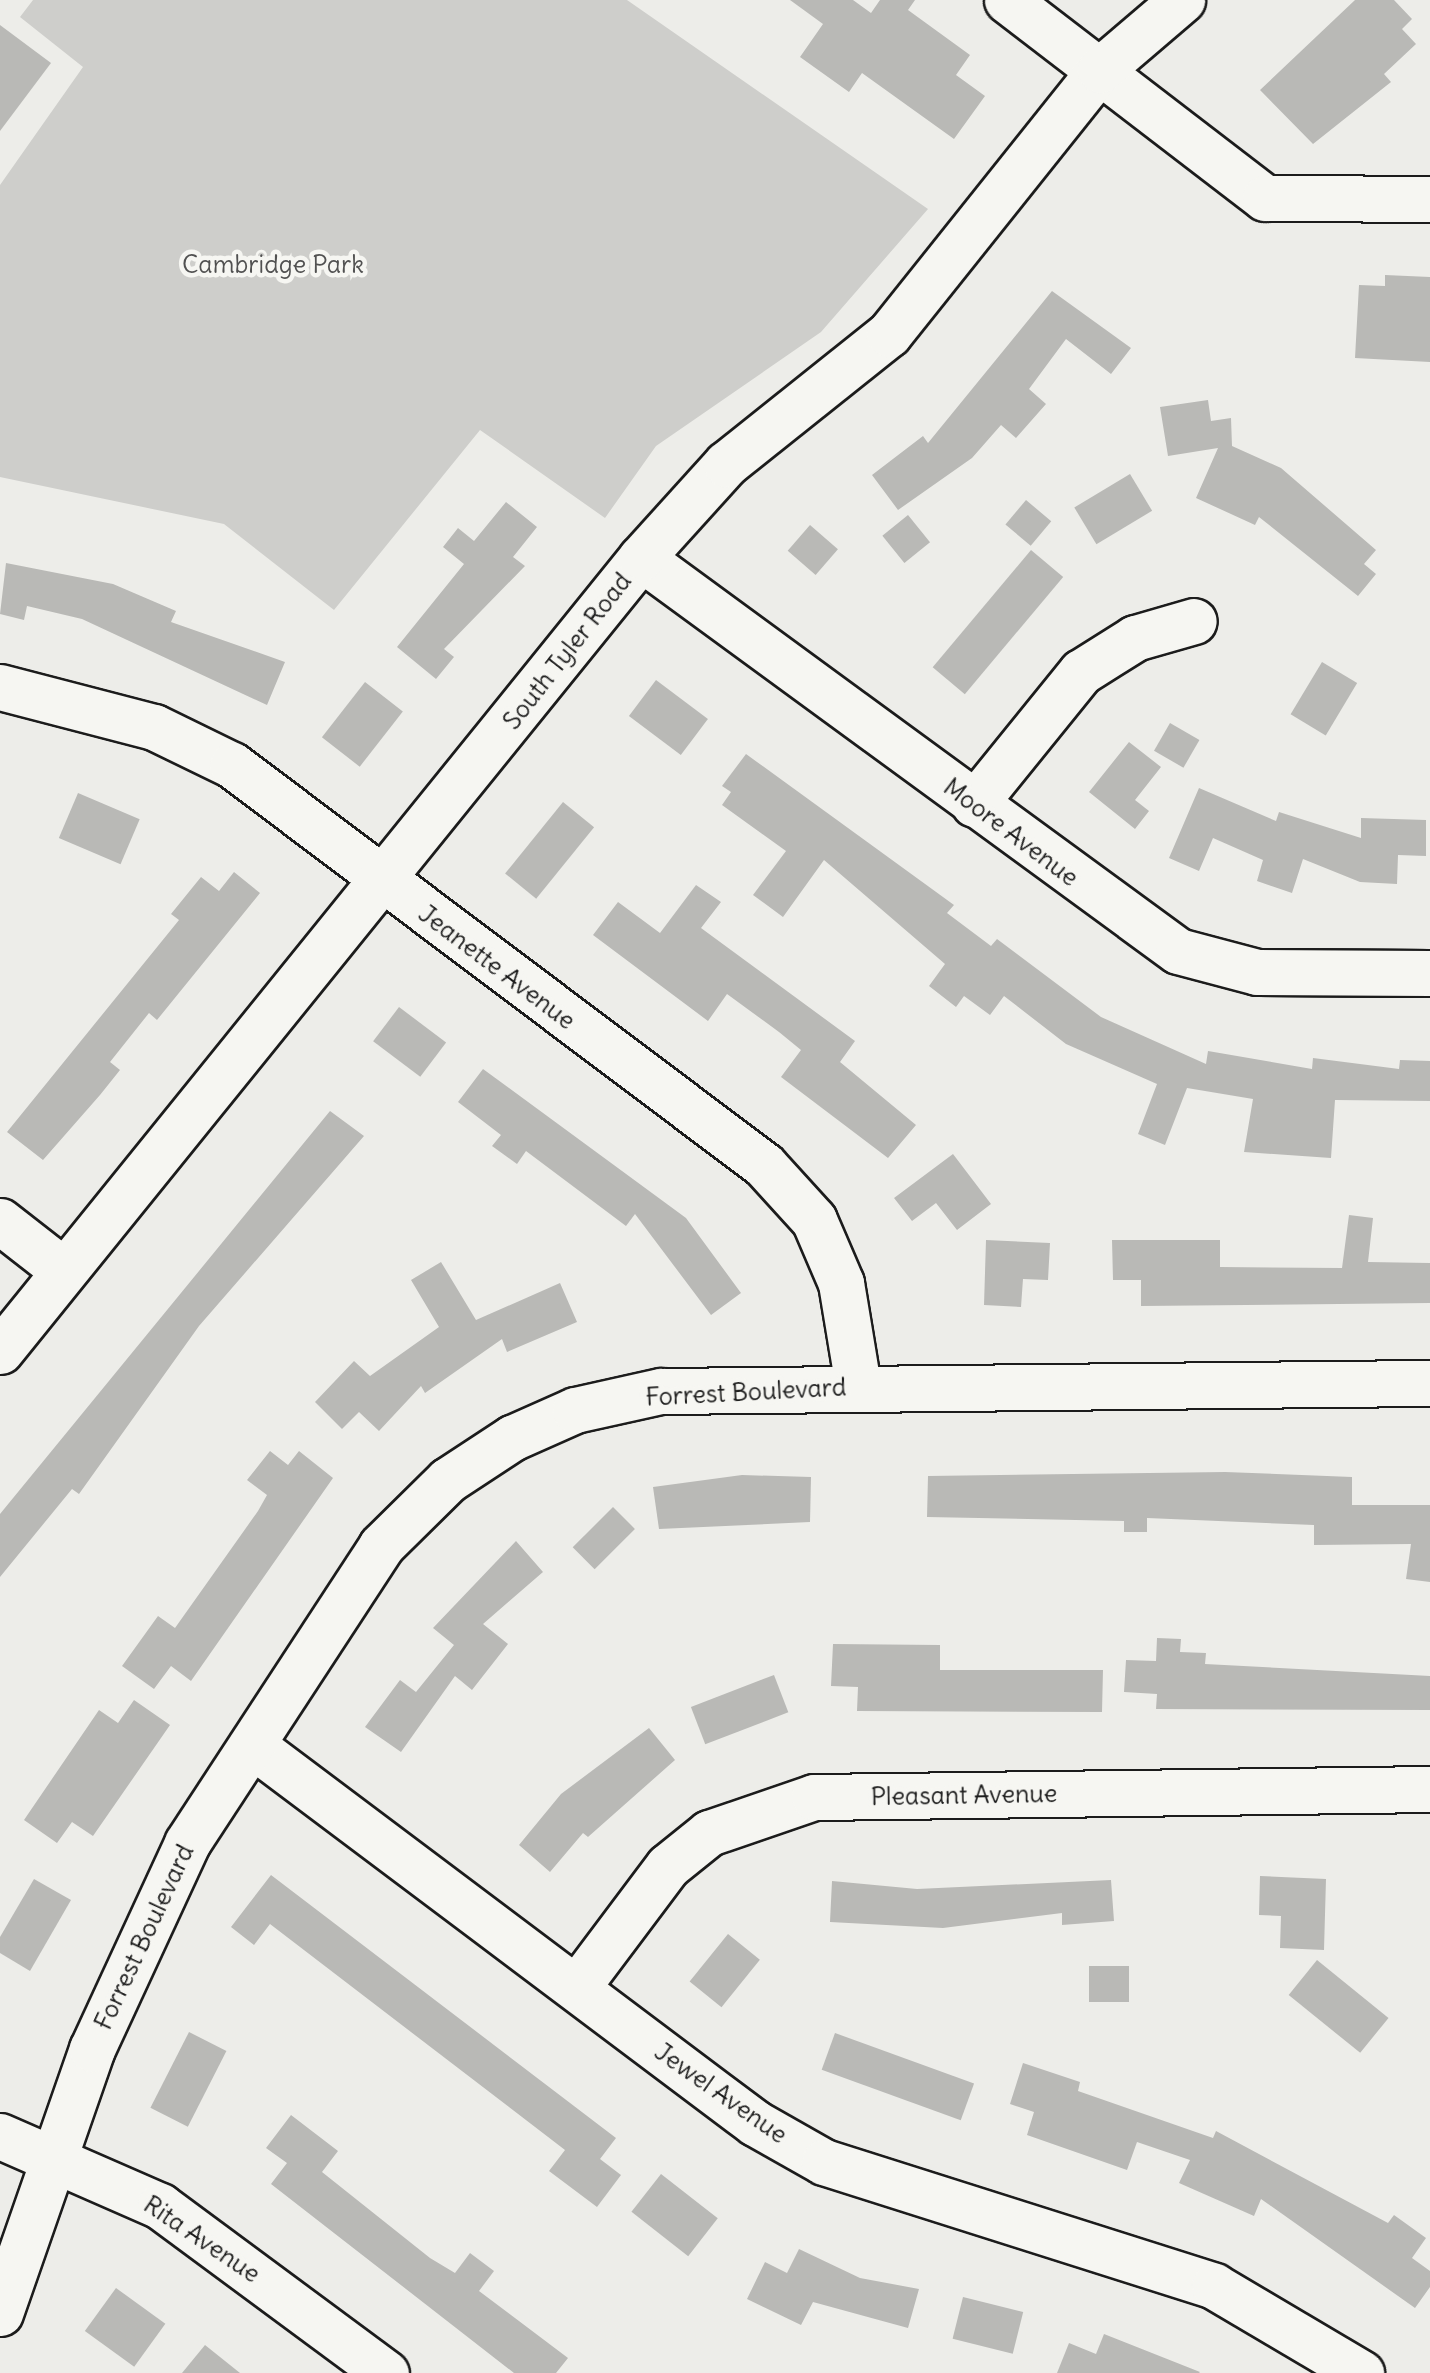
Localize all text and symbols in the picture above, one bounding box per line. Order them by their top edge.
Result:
park label: Cambridge Park [182,249,364,279]
street label: South Tyler Road [496,567,638,735]
street label: Moore Avenue [938,772,1084,892]
street label: Jeanette Avenue [413,898,581,1036]
street label: Forrest Boulevard [645,1372,847,1412]
street label: Pleasant Avenue [871,1778,1057,1812]
street label: Forrest Boulevard [88,1840,200,2034]
street label: Jewel Avenue [649,2036,793,2150]
street label: Rita Avenue [138,2189,266,2289]

